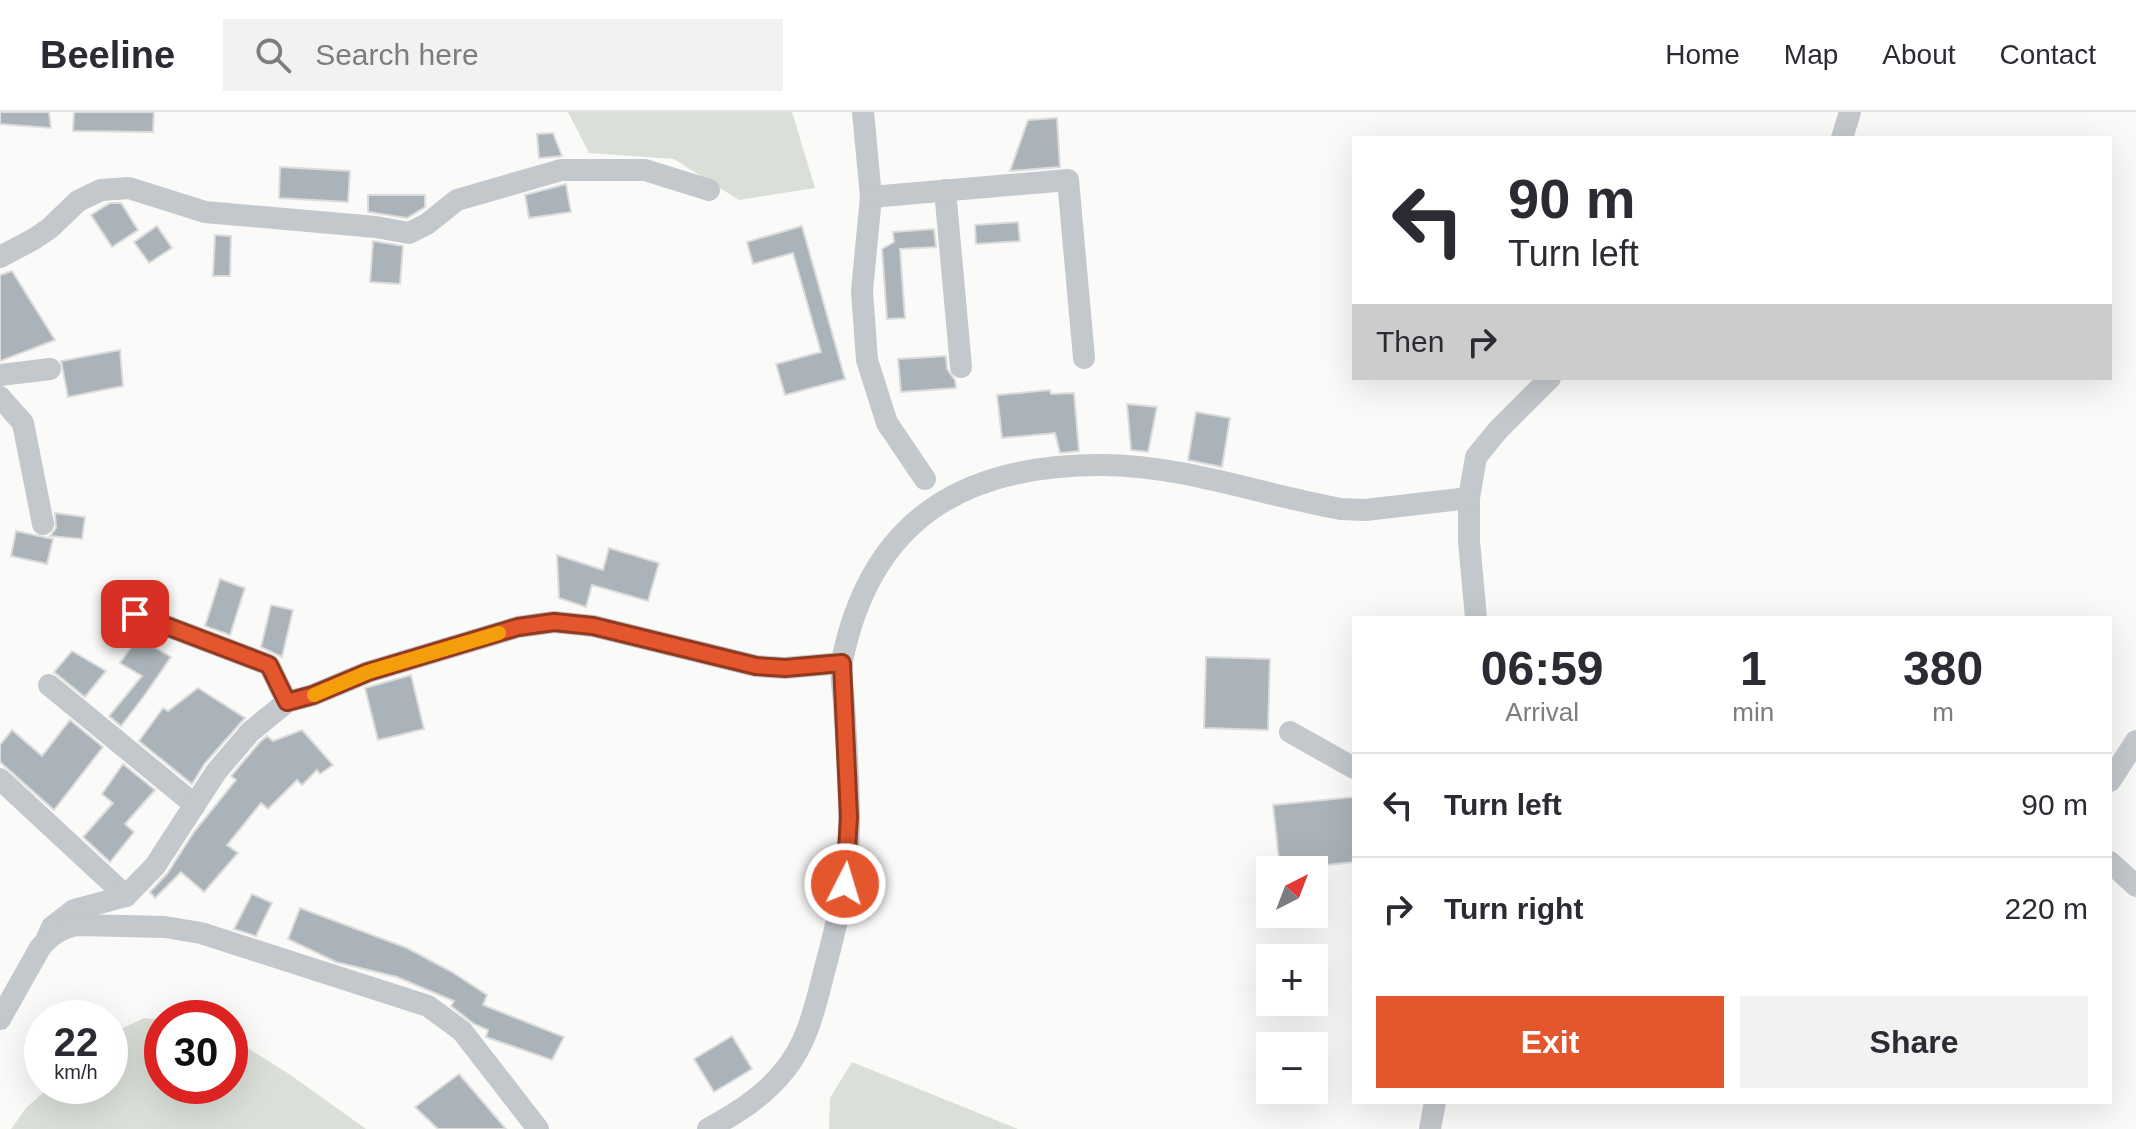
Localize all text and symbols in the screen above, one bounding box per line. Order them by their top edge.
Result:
search box [223,19,783,91]
icon: search [251,33,295,77]
text: Beeline [40,34,175,76]
text: Search here [315,38,479,71]
text: Home [1665,39,1740,70]
text: Map [1784,39,1838,70]
text: About [1882,39,1956,70]
text: Contact [2000,39,2096,70]
text: 90 m [1508,167,1636,230]
icon: left [1376,168,1480,272]
text: Turn left [1508,233,1639,274]
icon: right [1460,320,1504,364]
text: Then [1376,325,1444,358]
pin [101,580,169,648]
icon: arrive [113,592,157,636]
text: 06:59 [1481,642,1604,695]
text: 1 [1740,642,1767,695]
text: 380 [1903,642,1983,695]
text: Arrival [1505,697,1579,727]
text: min [1732,697,1774,727]
text: m [1932,697,1954,727]
icon: left [1376,783,1420,827]
text: Turn left [1444,788,1562,821]
text: 90 m [2021,788,2088,821]
position arrow [803,842,887,926]
north arrow [1256,856,1328,928]
map controls [1256,856,1328,1104]
icon: right [1376,887,1420,931]
text: Turn right [1444,892,1583,925]
text: 220 m [2005,892,2088,925]
button: + [1256,944,1328,1016]
button: Exit [1376,996,1724,1088]
button: Share [1740,996,2088,1088]
speed limit sign: 30 [144,1000,248,1104]
text: 22 [54,1020,98,1064]
button: − [1256,1032,1328,1104]
text: km/h [54,1061,98,1083]

